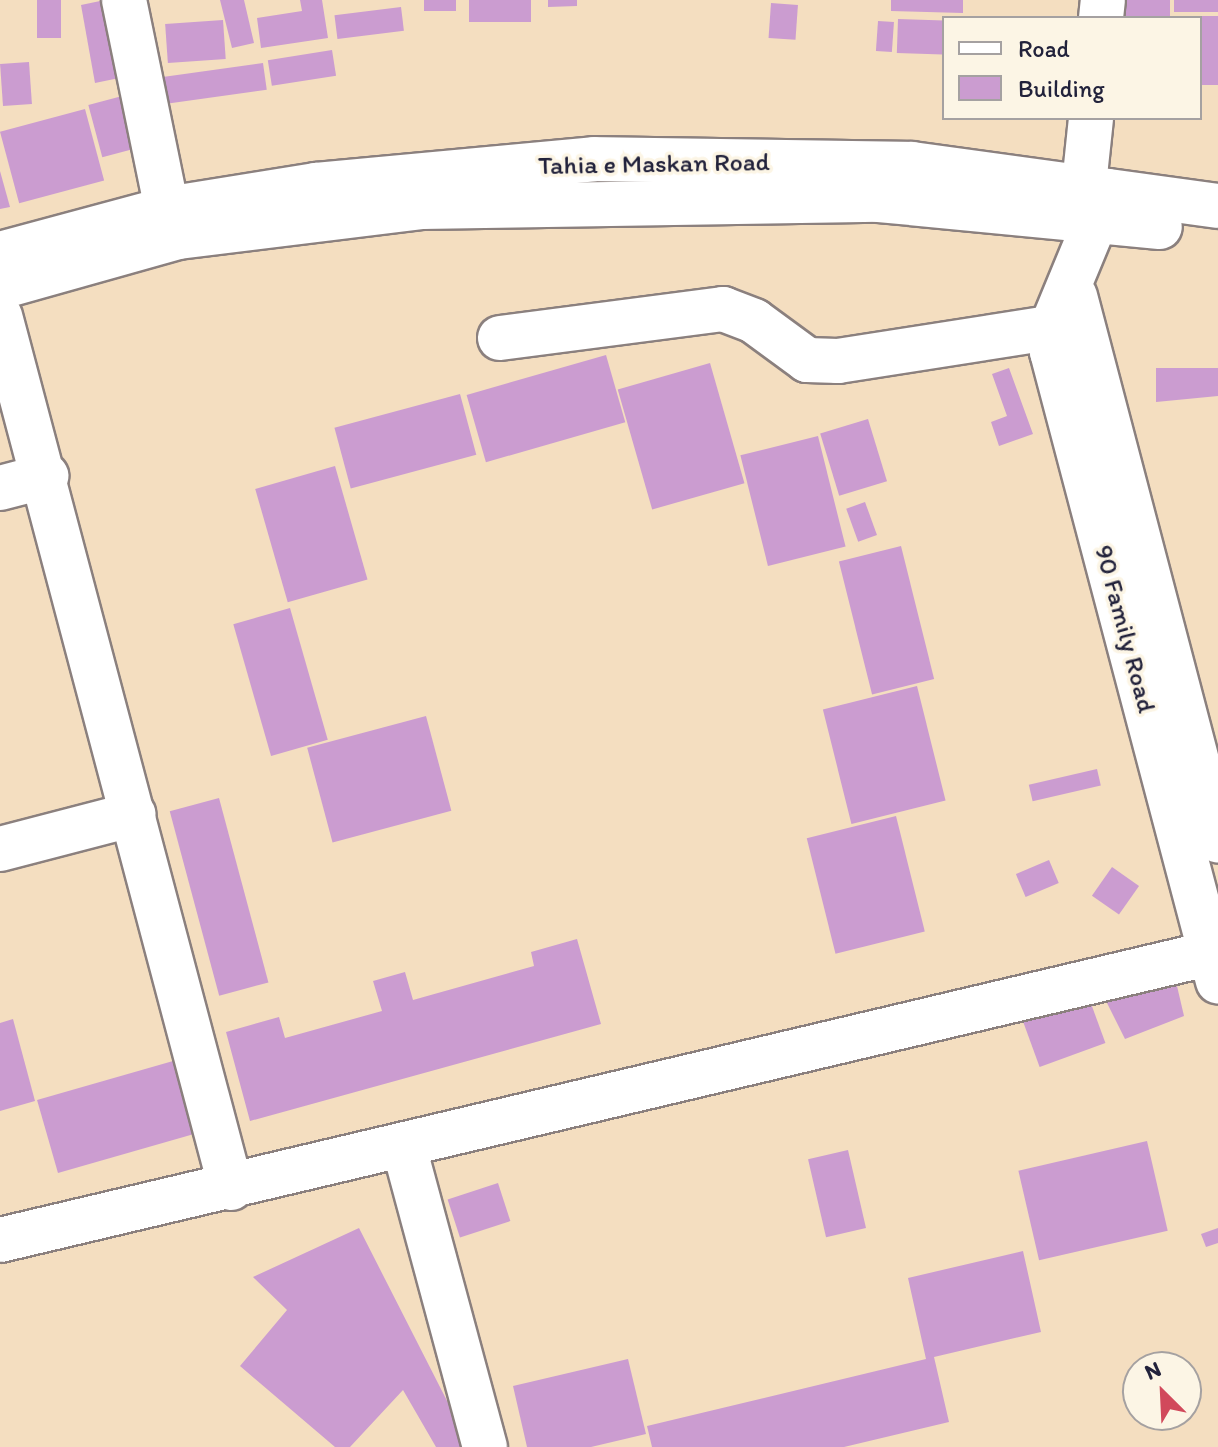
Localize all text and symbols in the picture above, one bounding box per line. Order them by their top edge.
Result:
legend [942,16,1202,120]
text: Road [1018,34,1070,63]
text: Building [1018,74,1105,103]
street label: Tahia e Maskan Road [538,146,770,182]
street label: 90 Family Road [1088,542,1162,716]
north arrow [1122,1351,1202,1431]
text: N [1141,1355,1165,1386]

